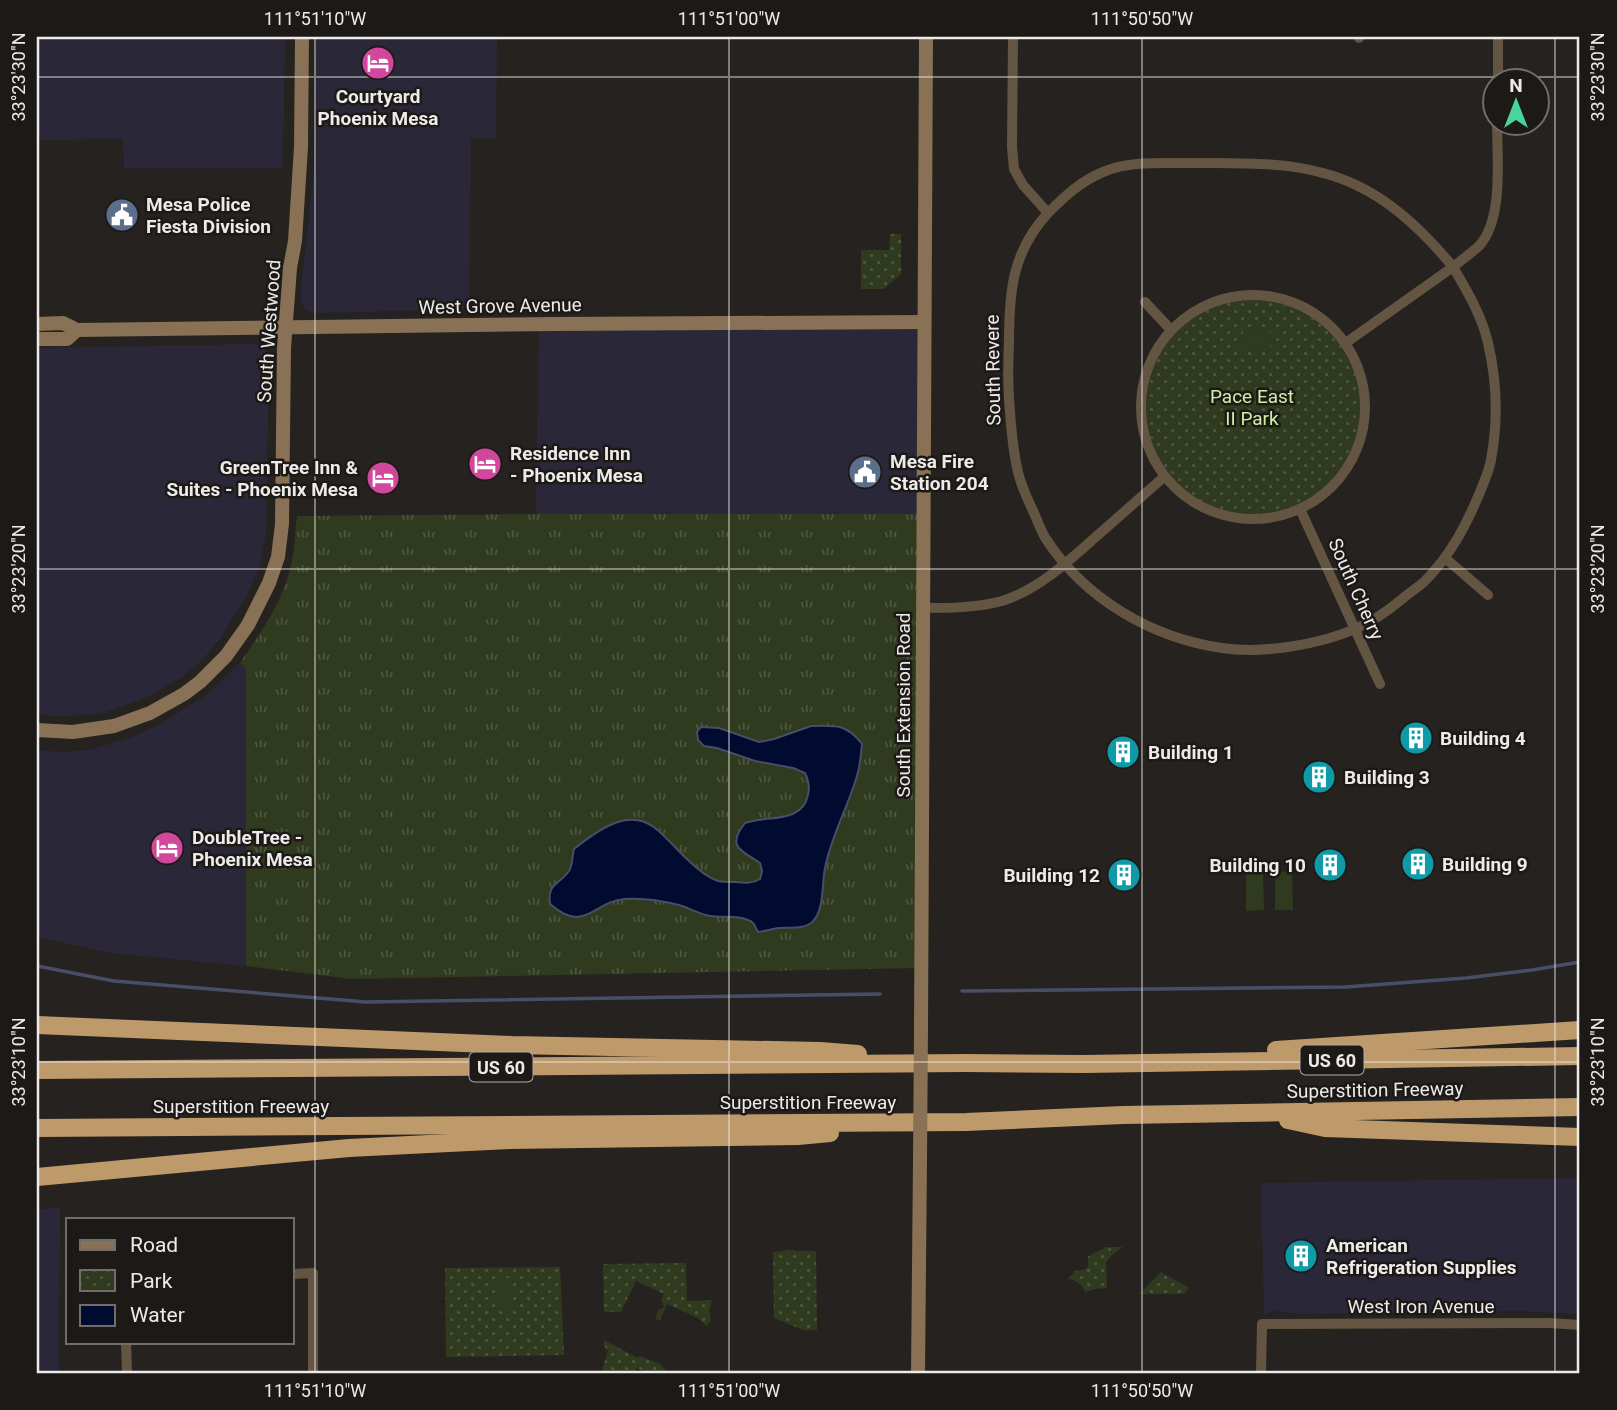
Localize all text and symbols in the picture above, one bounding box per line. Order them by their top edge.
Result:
text: 111°51'10"W [264,8,366,29]
text: 111°51'00"W [678,8,780,29]
text: 111°50'50"W [1091,8,1193,29]
text: 33°23'30"N [8,32,29,122]
text: 33°23'30"N [1587,32,1608,122]
hotel icon: Courtyard Phoenix Mesa [359,44,397,82]
north arrow [1480,66,1550,136]
text: N [1509,74,1523,97]
place label: Courtyard Phoenix Mesa [318,85,438,130]
place label: Mesa Police Fiesta Division [146,193,271,238]
public building icon: Mesa Police Fiesta Division [103,196,141,234]
street label: South Westwood [253,259,285,403]
street label: West Grove Avenue [418,293,582,319]
street label: South Revere [981,314,1005,426]
park label: Pace East II Park [1210,385,1294,430]
place label: Residence Inn - Phoenix Mesa [510,442,643,487]
hotel icon: Residence Inn - Phoenix Mesa [466,445,504,483]
place label: Mesa Fire Station 204 [890,450,989,495]
public building icon: Mesa Fire Station 204 [846,453,884,491]
place label: GreenTree Inn & Suites - Phoenix Mesa [166,456,358,501]
hotel icon: GreenTree Inn & Suites - Phoenix Mesa [364,459,402,497]
text: 33°23'20"N [8,524,29,614]
text: 33°23'20"N [1587,524,1608,614]
street label: South Cherry [1323,535,1389,643]
street label: South Extension Road [892,612,915,798]
building icon: Building 4 [1397,719,1435,757]
place label: Building 4 [1440,727,1526,750]
building icon: Building 1 [1104,733,1142,771]
place label: Building 1 [1148,741,1234,764]
building icon: Building 3 [1300,758,1338,796]
place label: Building 3 [1344,766,1430,789]
place label: DoubleTree - Phoenix Mesa [192,826,313,871]
hotel icon: DoubleTree - Phoenix Mesa [148,829,186,867]
building icon: Building 9 [1399,845,1437,883]
building icon: Building 10 [1311,846,1349,884]
place label: Building 9 [1442,853,1528,876]
place label: Building 10 [1209,854,1306,877]
building icon: Building 12 [1105,856,1143,894]
place label: Building 12 [1003,864,1100,887]
text: 33°23'10"N [8,1017,29,1107]
text: 33°23'10"N [1587,1017,1608,1107]
road number: US 60 [1300,1045,1364,1074]
road number: US 60 [470,1052,532,1082]
street label: Superstition Freeway [1287,1077,1463,1103]
street label: Superstition Freeway [720,1091,896,1114]
street label: Superstition Freeway [153,1095,329,1118]
legend [66,1218,294,1344]
text: Road [130,1233,178,1257]
place label: American Refrigeration Supplies [1326,1234,1517,1279]
building icon: American Refrigeration Supplies [1282,1237,1320,1275]
text: Park [130,1269,173,1293]
street label: West Iron Avenue [1348,1295,1494,1318]
text: Water [130,1303,185,1327]
text: 111°51'10"W [264,1380,366,1401]
text: 111°51'00"W [678,1380,780,1401]
text: 111°50'50"W [1091,1380,1193,1401]

